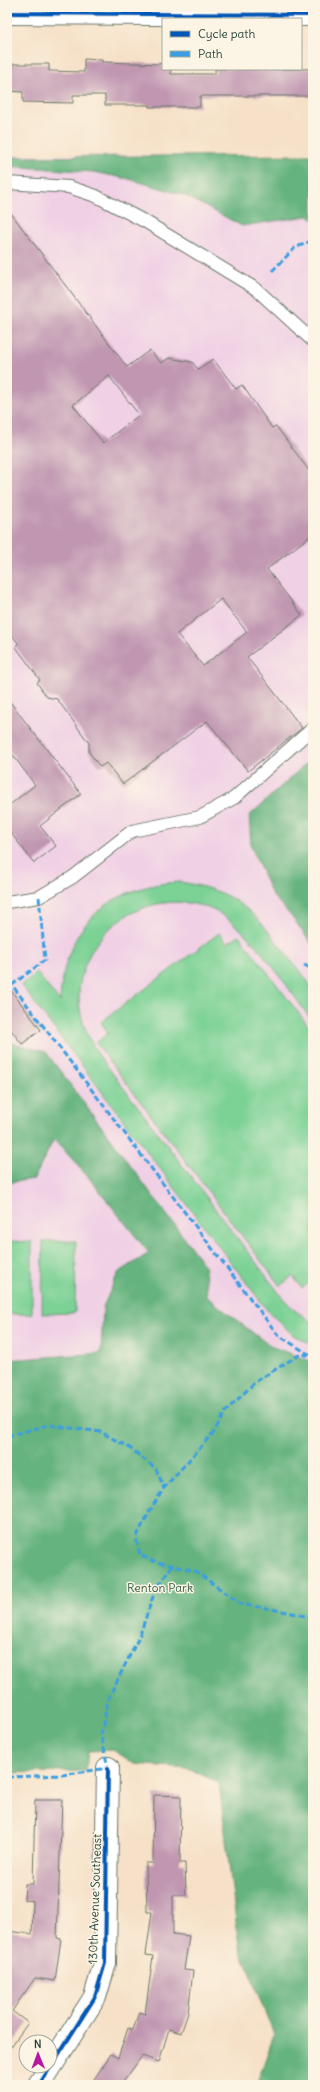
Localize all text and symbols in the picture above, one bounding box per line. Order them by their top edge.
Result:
legend [162,18,302,70]
text: Cycle path [198,26,255,41]
text: Path [198,46,223,61]
park label: Renton Park [127,1580,193,1595]
street label: 130th Avenue Southeast [85,1833,104,1965]
north arrow [18,2034,58,2074]
text: N [34,2037,42,2051]

